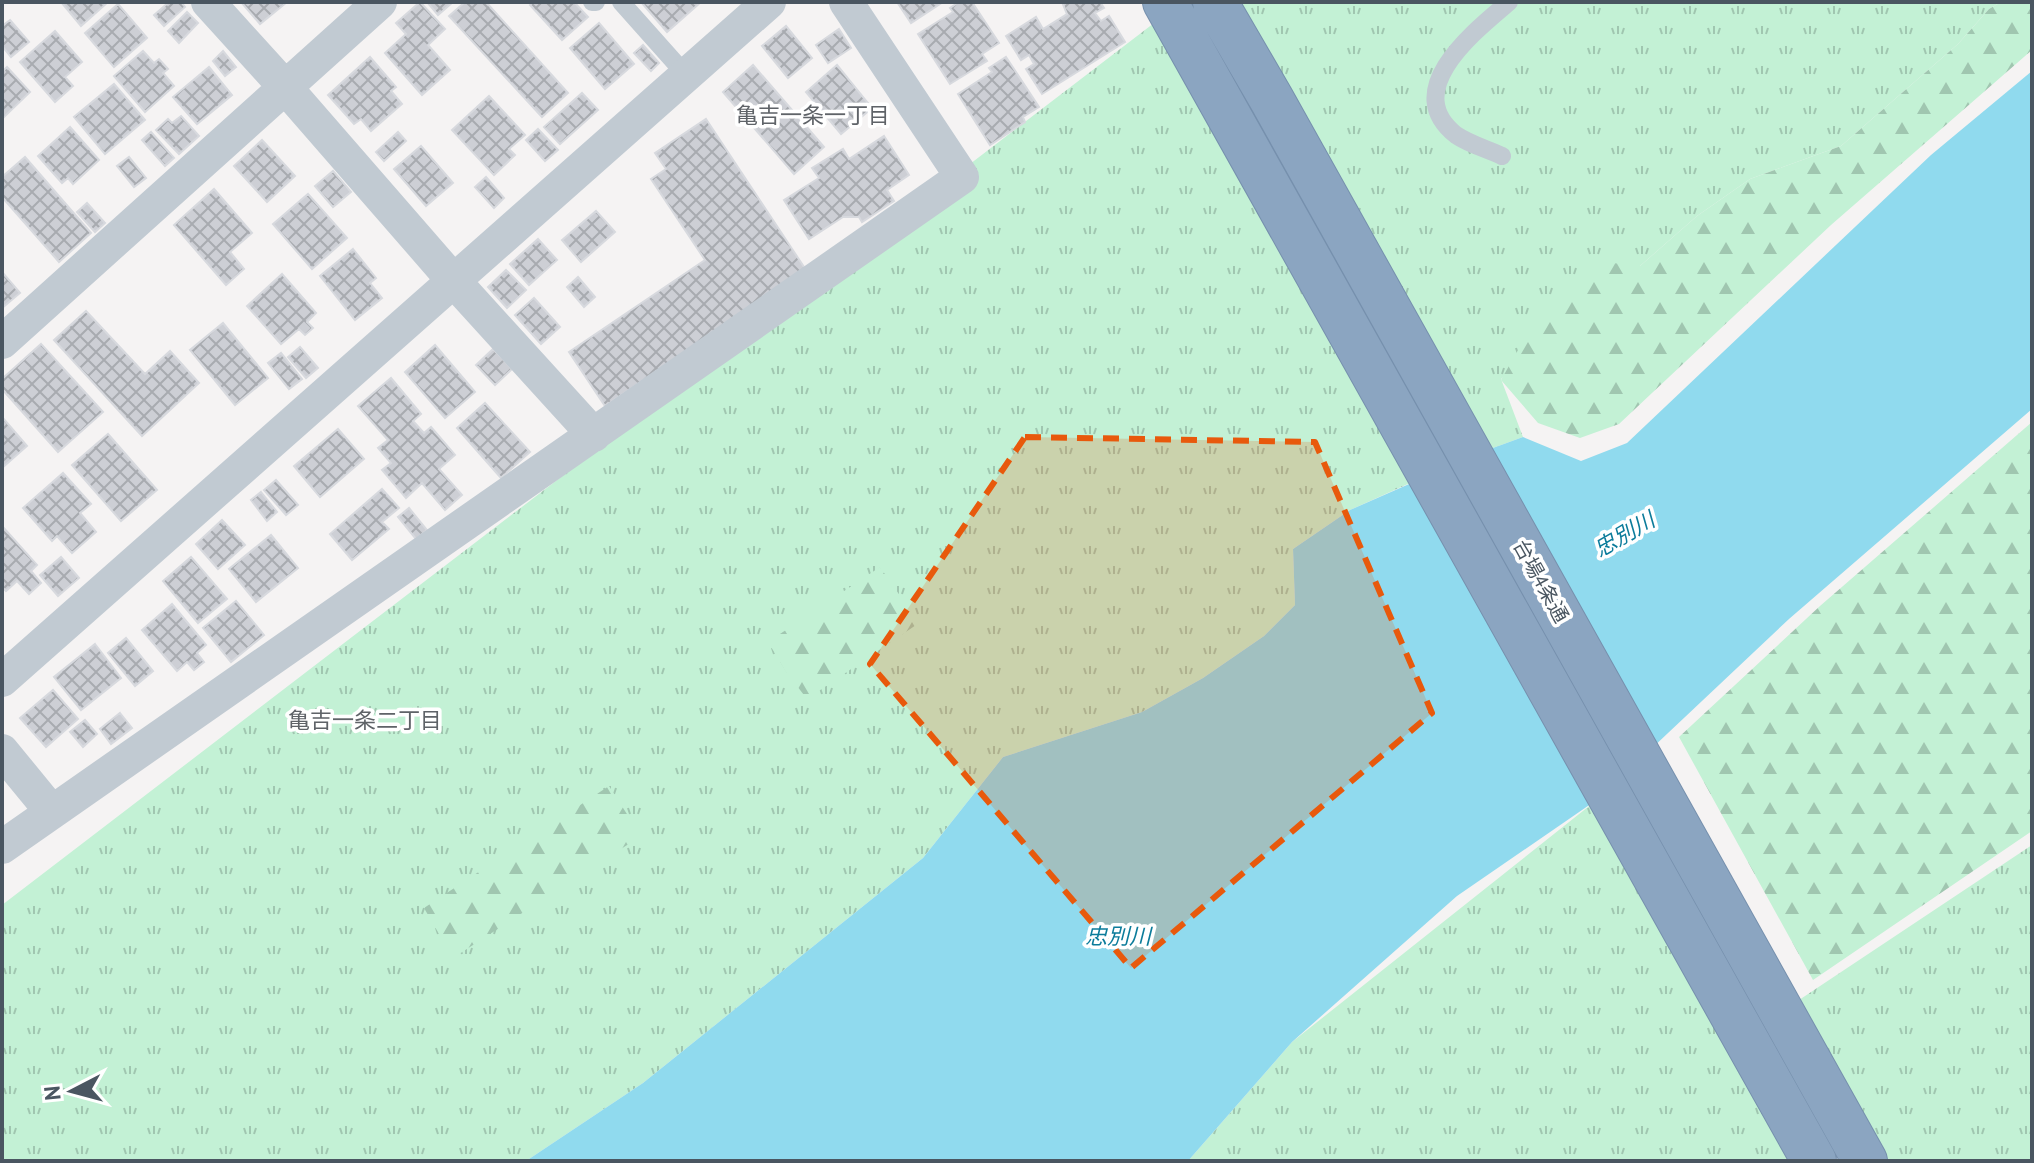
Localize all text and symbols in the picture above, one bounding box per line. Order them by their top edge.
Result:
district label: 亀吉一条一丁目 [736,101,890,129]
water label: 忠別川 [1588,504,1661,563]
street label: 台場4条通 [1508,535,1574,627]
district label: 亀吉一条二丁目 [288,706,442,734]
water label: 忠別川 [1085,922,1153,950]
north arrow [32,1051,112,1131]
text: N [37,1084,67,1102]

